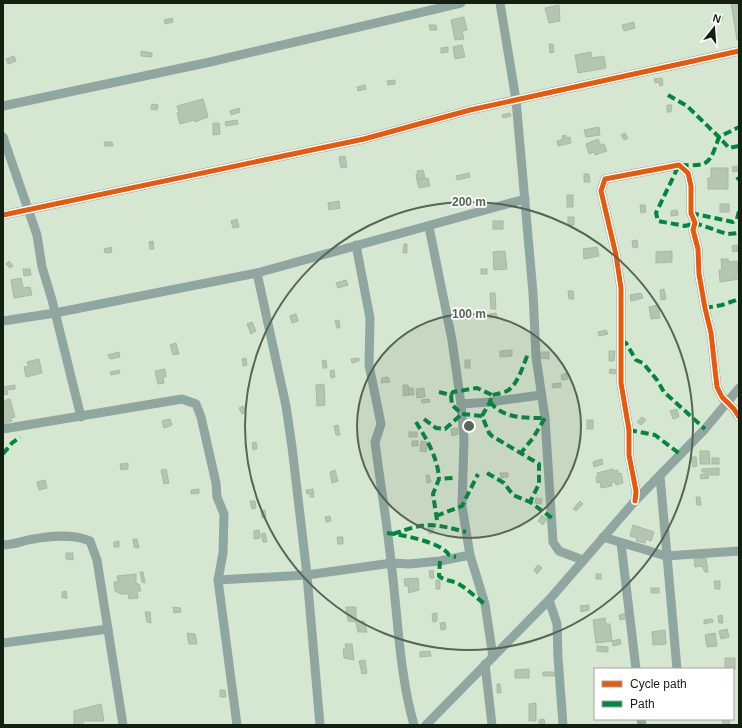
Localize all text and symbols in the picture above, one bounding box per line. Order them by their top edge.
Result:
north arrow [694,8,734,48]
text: N [711,12,723,25]
text: 200 m [452,195,486,209]
text: 100 m [452,307,486,321]
centre of rings [462,419,476,433]
legend [594,668,734,720]
text: Cycle path [630,677,687,691]
text: Path [630,697,655,711]

